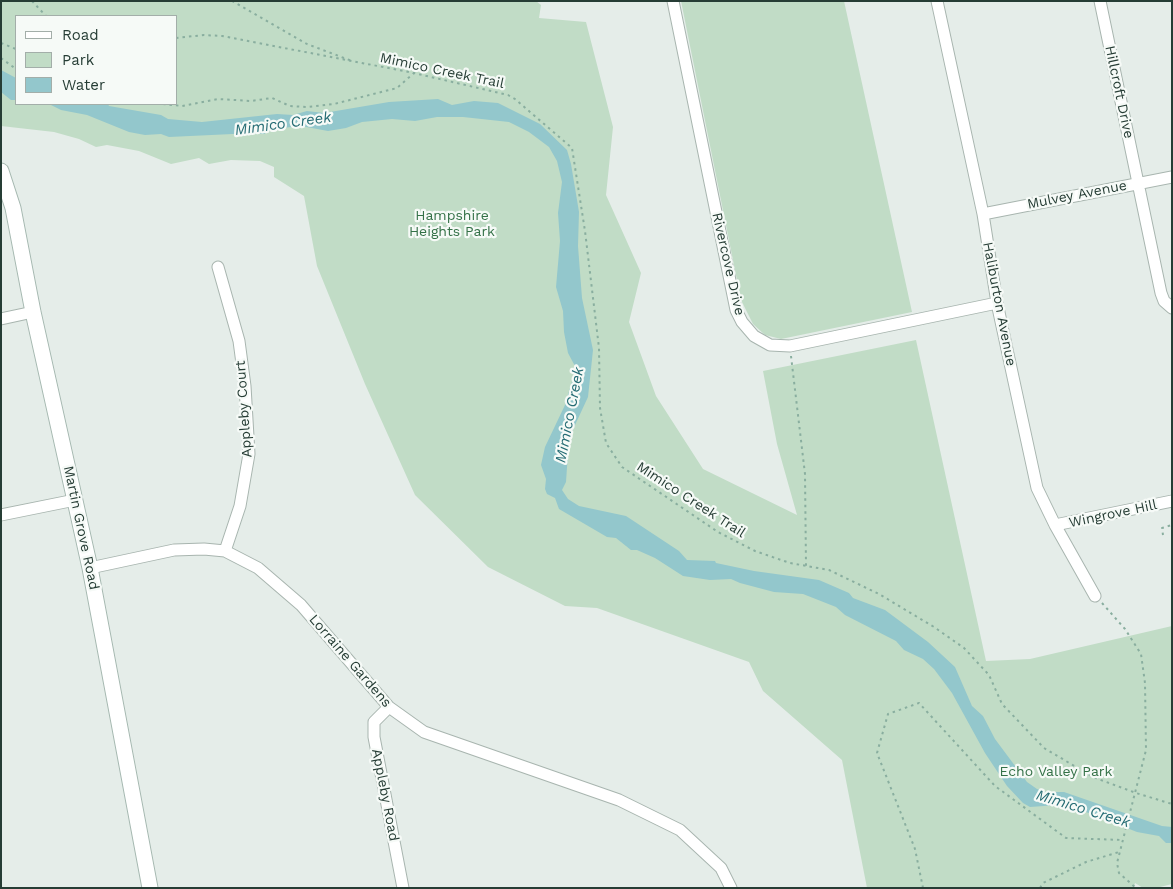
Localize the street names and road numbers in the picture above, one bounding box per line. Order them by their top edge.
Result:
street label: Hillcroft Drive [1101,44,1137,140]
street label: Mimico Creek Trail [378,50,506,92]
street label: Mulvey Avenue [1026,177,1128,213]
street label: Rivercove Drive [708,211,748,317]
street label: Haliburton Avenue [979,241,1019,367]
street label: Appleby Court [232,360,256,458]
street label: Mimico Creek Trail [633,458,749,542]
street label: Martin Grove Road [60,464,102,592]
street label: Wingrove Hill [1067,496,1159,532]
street label: Lorraine Gardens [305,611,395,711]
street label: Appleby Road [368,747,402,843]

